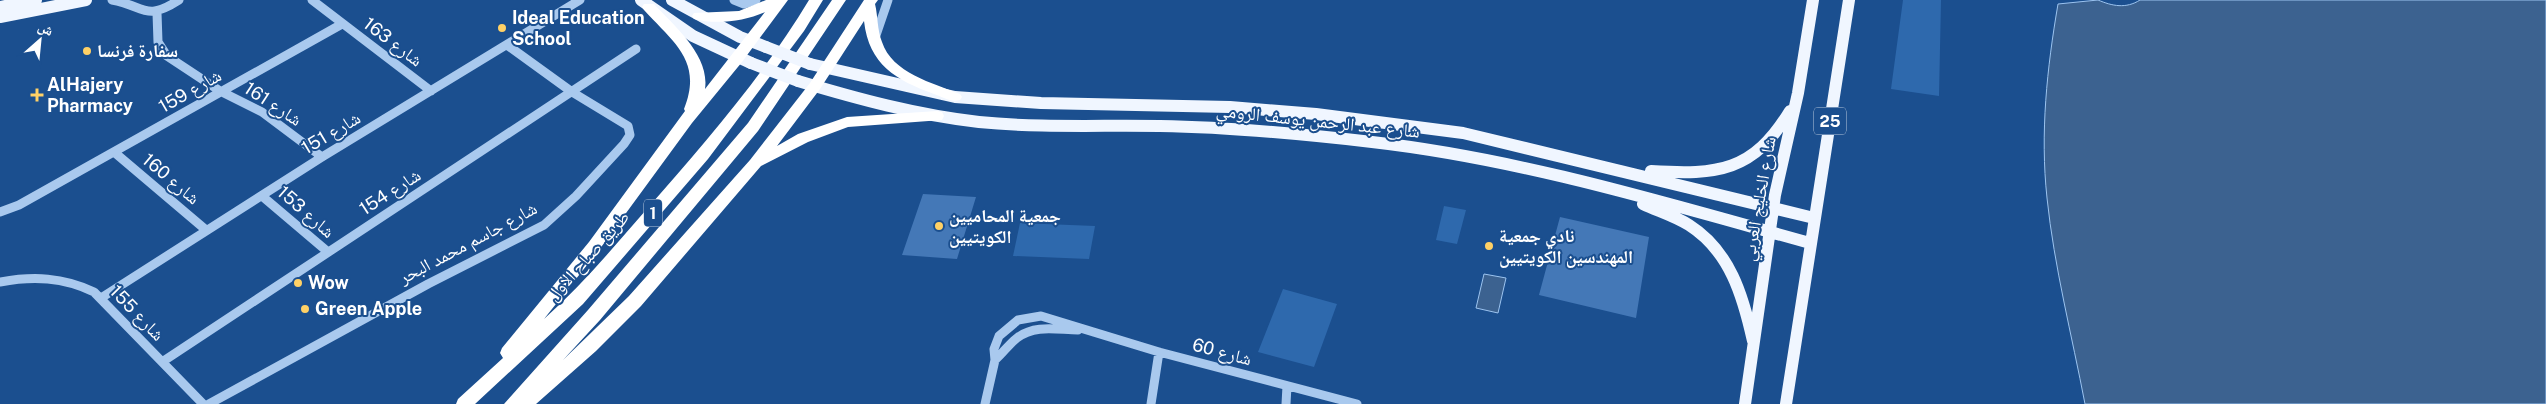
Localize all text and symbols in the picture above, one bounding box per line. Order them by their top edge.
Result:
place label: Ideal Education School [512,7,645,49]
street label: شارع 163 [359,13,427,71]
north arrow [15,15,65,65]
text: ش [35,18,56,40]
marker: Ideal Education School [496,22,508,34]
place label: سفارة فرنسا [97,40,178,61]
marker: سفارة فرنسا [81,45,93,57]
street label: شارع 159 [155,64,225,118]
place label: AlHajery Pharmacy [47,74,133,116]
street label: شارع 161 [240,77,306,131]
marker: AlHajery Pharmacy [31,89,43,101]
street label: شارع عبد الرحمن يوسف الرومي [1215,99,1421,146]
street label: شارع 151 [298,107,364,159]
road number: 25 [1814,108,1846,134]
street label: شارع الخليج العربي [1737,135,1784,264]
street label: شارع 160 [138,149,204,209]
street label: شارع 154 [355,164,425,220]
street label: شارع 153 [273,181,339,243]
street label: شارع جاسم محمد البحر [394,197,541,290]
road number: 1 [644,200,662,227]
place label: جمعية المحاميين الكويتيين [949,205,1061,248]
street label: طريق صباح الاول [542,206,635,306]
marker: جمعية المحاميين الكويتيين [933,220,945,232]
place label: نادي جمعية المهندسين الكويتيين [1499,225,1633,268]
marker: نادي جمعية المهندسين الكويتيين [1483,240,1495,252]
place label: Wow [308,272,349,293]
marker: Wow [292,277,304,289]
street label: شارع 155 [105,281,169,345]
place label: Green Apple [315,298,422,319]
marker: Green Apple [299,303,311,315]
street label: شارع 60 [1190,334,1254,370]

